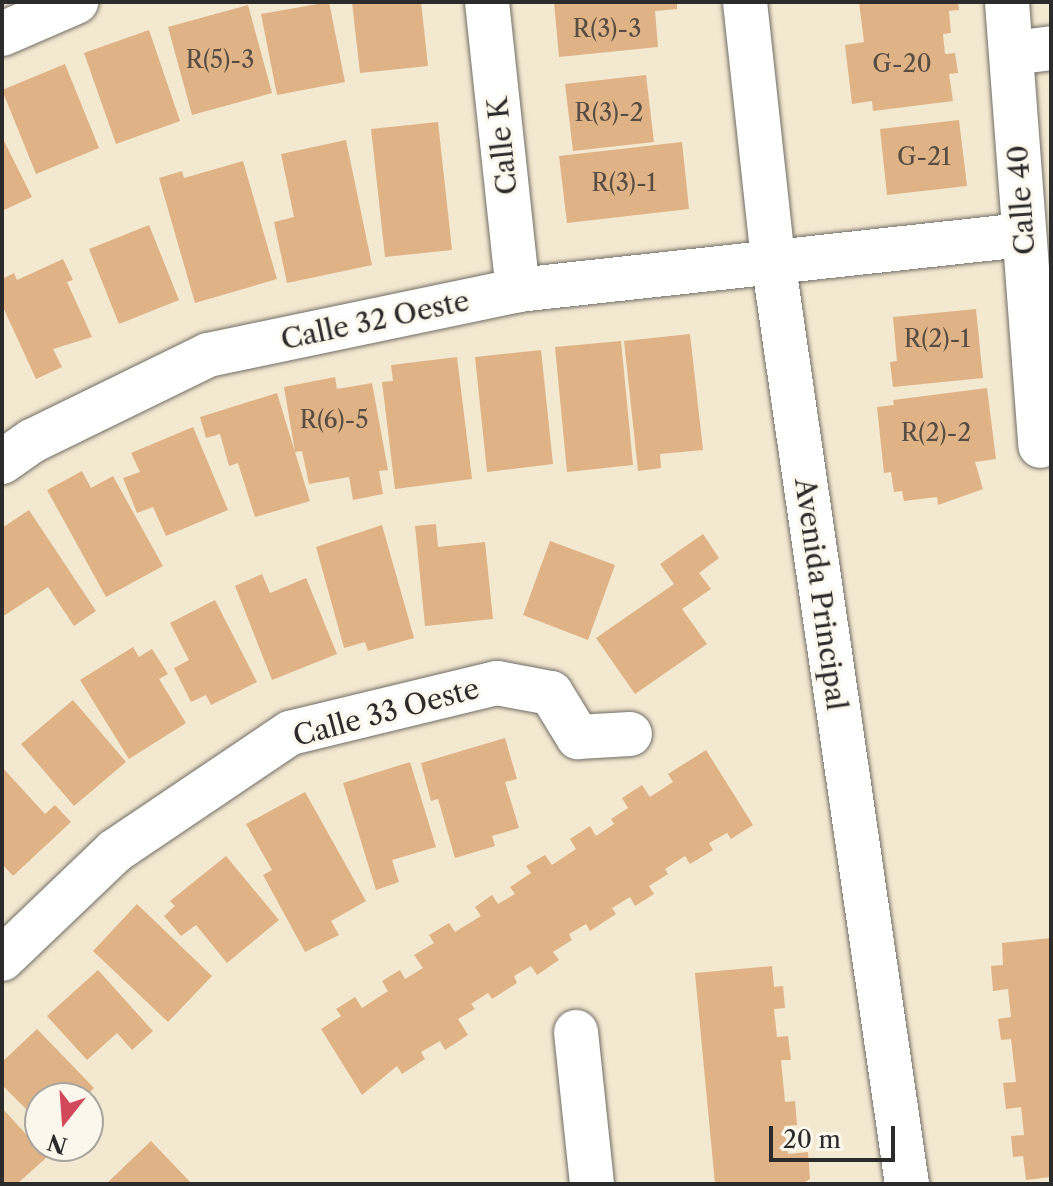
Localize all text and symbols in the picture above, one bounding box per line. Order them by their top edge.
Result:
house number: R(3)-3 [573,15,641,43]
house number: R(5)-3 [185,46,255,74]
house number: G-20 [872,50,932,78]
street label: Calle K [480,96,524,196]
house number: R(3)-2 [574,99,644,127]
house number: G-21 [897,143,951,171]
street label: Calle 40 [1000,144,1042,256]
house number: R(3)-1 [591,169,657,197]
street label: Calle 32 Oeste [278,284,472,356]
house number: R(2)-1 [904,325,970,353]
house number: R(6)-5 [300,406,368,434]
house number: R(2)-2 [901,419,971,447]
street label: Avenida Principal [788,476,854,712]
street label: Calle 33 Oeste [289,671,483,753]
north arrow [24,1082,104,1162]
scale bar [773,1110,899,1160]
text: 20 m [783,1125,841,1154]
text: N [44,1128,71,1159]

